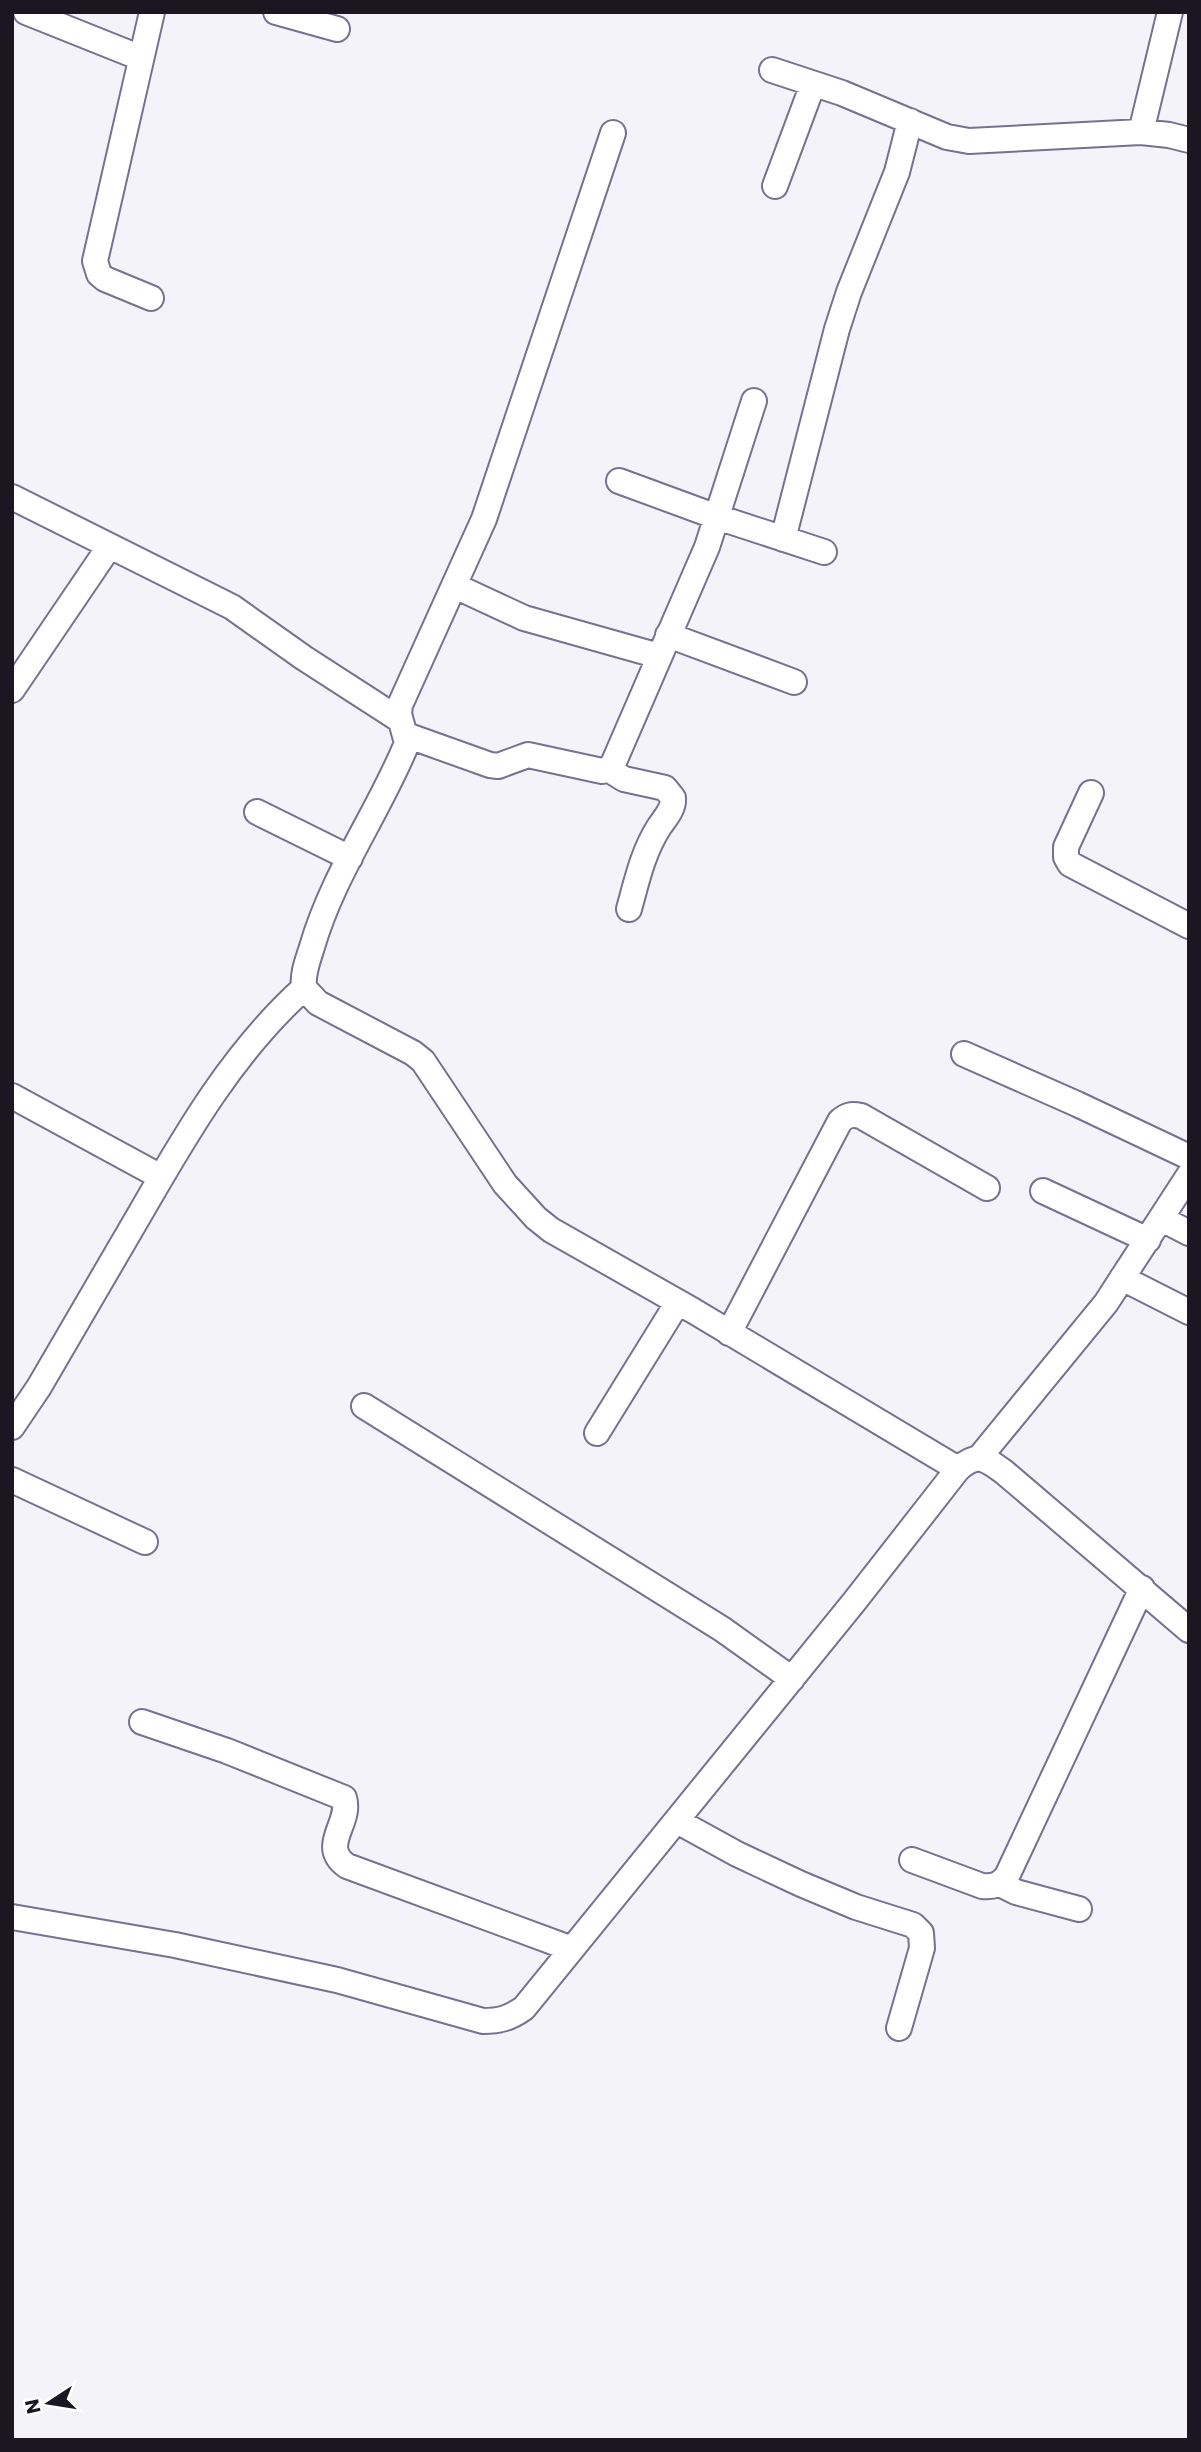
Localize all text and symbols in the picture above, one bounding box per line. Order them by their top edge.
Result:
north arrow [14,2368,84,2438]
text: N [18,2397,48,2416]

